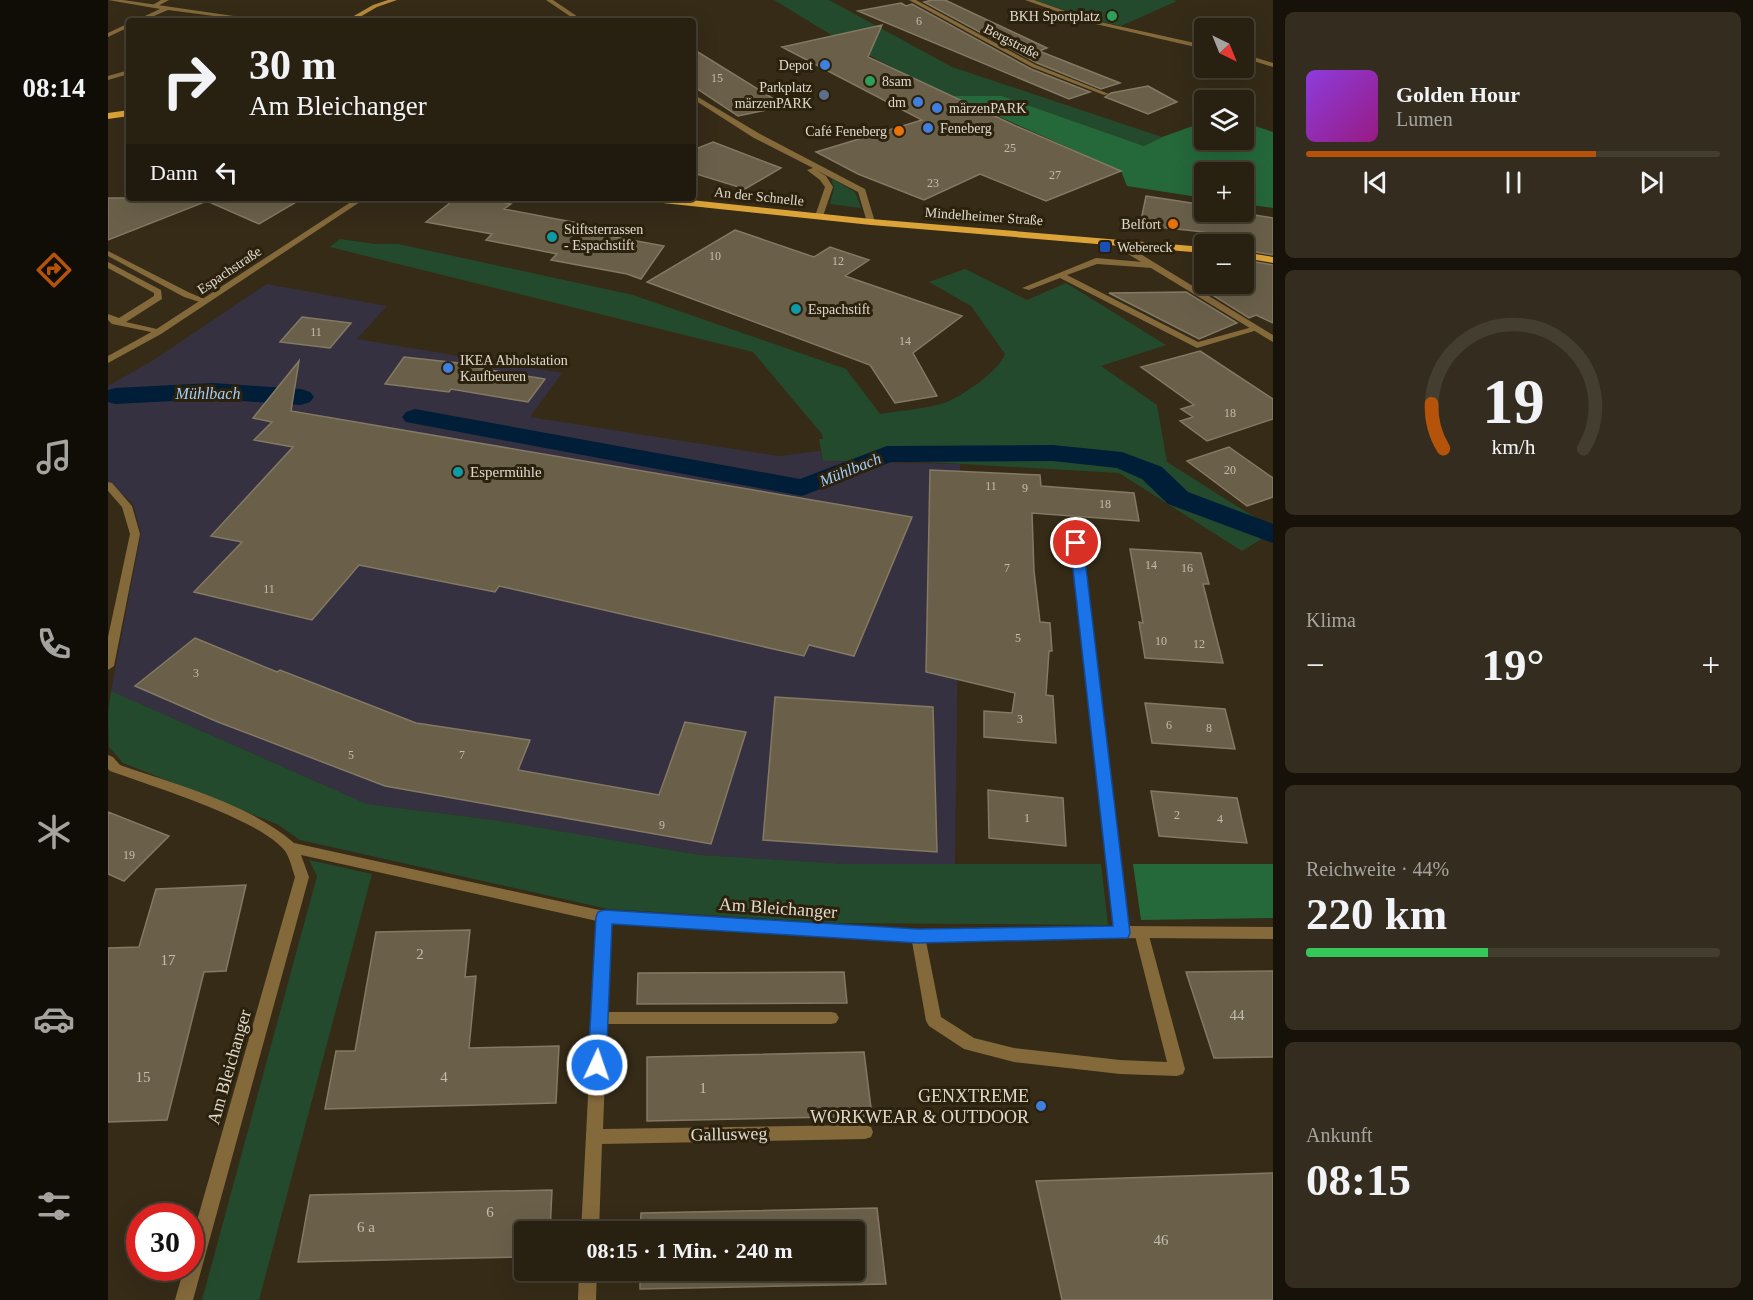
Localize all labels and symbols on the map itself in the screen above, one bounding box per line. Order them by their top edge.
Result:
place label: BKH Sportplatz [1009,9,1100,24]
marker: BKH Sportplatz [1105,9,1119,23]
house number: 6 [916,14,922,28]
north arrow [1194,18,1254,78]
street label: Bergstraße [981,21,1042,62]
place label: Depot [779,58,813,73]
marker: Depot [818,58,832,72]
house number: 15 [711,71,723,85]
marker: 8sam [863,74,877,88]
place label: 8sam [882,74,912,89]
place label: Parkplatz märzenPARK [735,80,812,111]
marker: Parkplatz märzenPARK [817,88,831,102]
place label: dm [888,95,906,110]
marker: dm [911,95,925,109]
marker: märzenPARK [930,101,944,115]
place label: märzenPARK [949,101,1026,116]
marker: Feneberg [921,121,935,135]
place label: Feneberg [940,121,992,136]
place label: Café Feneberg [805,124,887,139]
marker: Café Feneberg [892,124,906,138]
house number: 25 [1004,141,1016,155]
house number: 27 [1049,168,1061,182]
house number: 23 [927,176,939,190]
street label: An der Schnelle [713,184,805,209]
street label: Mindelheimer Straße [924,205,1044,228]
place label: Belfort [1121,217,1161,232]
marker: Belfort [1166,217,1180,231]
place label: Stiftsterrassen - Espachstift [564,222,643,253]
marker: Stiftsterrassen - Espachstift [545,230,559,244]
marker: Webereck [1098,240,1112,254]
place label: Webereck [1117,240,1173,255]
street label: Espachstraße [194,244,264,297]
house number: 10 [709,249,721,263]
house number: 12 [832,254,844,268]
marker: Espachstift [789,302,803,316]
place label: Espachstift [808,302,870,317]
house number: 11 [310,325,322,339]
house number: 14 [899,334,911,348]
place label: IKEA Abholstation Kaufbeuren [460,353,568,384]
marker: IKEA Abholstation Kaufbeuren [441,361,455,375]
water label: Mühlbach [175,385,240,402]
house number: 18 [1224,406,1236,420]
water label: Mühlbach [816,449,883,490]
house number: 20 [1224,463,1236,477]
place label: Espermühle [470,464,542,480]
marker: Espermühle [451,465,465,479]
house number: 11 [985,479,997,493]
house number: 9 [1022,481,1028,495]
house number: 18 [1099,497,1111,511]
pin [1050,517,1101,568]
house number: 14 [1145,558,1157,572]
house number: 7 [1004,561,1010,575]
house number: 16 [1181,561,1193,575]
house number: 11 [263,582,275,596]
house number: 5 [1015,631,1021,645]
house number: 10 [1155,634,1167,648]
house number: 12 [1193,637,1205,651]
house number: 3 [193,666,199,680]
house number: 3 [1017,712,1023,726]
house number: 6 [1166,718,1172,732]
house number: 8 [1206,721,1212,735]
house number: 5 [348,748,354,762]
house number: 7 [459,748,465,762]
house number: 2 [1174,808,1180,822]
house number: 1 [1024,811,1030,825]
house number: 4 [1217,812,1223,826]
house number: 9 [659,818,665,832]
house number: 19 [123,848,135,862]
street label: Am Bleichanger [718,894,838,922]
house number: 2 [416,946,424,962]
house number: 17 [161,952,176,968]
street label: Am Bleichanger [203,1007,255,1127]
house number: 44 [1230,1007,1245,1023]
position arrow [565,1033,629,1097]
house number: 15 [136,1069,151,1085]
house number: 4 [440,1069,448,1085]
house number: 1 [699,1080,707,1096]
place label: GENXTREME WORKWEAR & OUTDOOR [810,1086,1029,1127]
marker: GENXTREME WORKWEAR & OUTDOOR [1034,1099,1048,1113]
street label: Gallusweg [690,1123,768,1145]
speed limit sign: 30 [126,1203,204,1281]
house number: 6 [486,1204,494,1220]
house number: 6 a [357,1219,375,1235]
house number: 46 [1154,1232,1169,1248]

